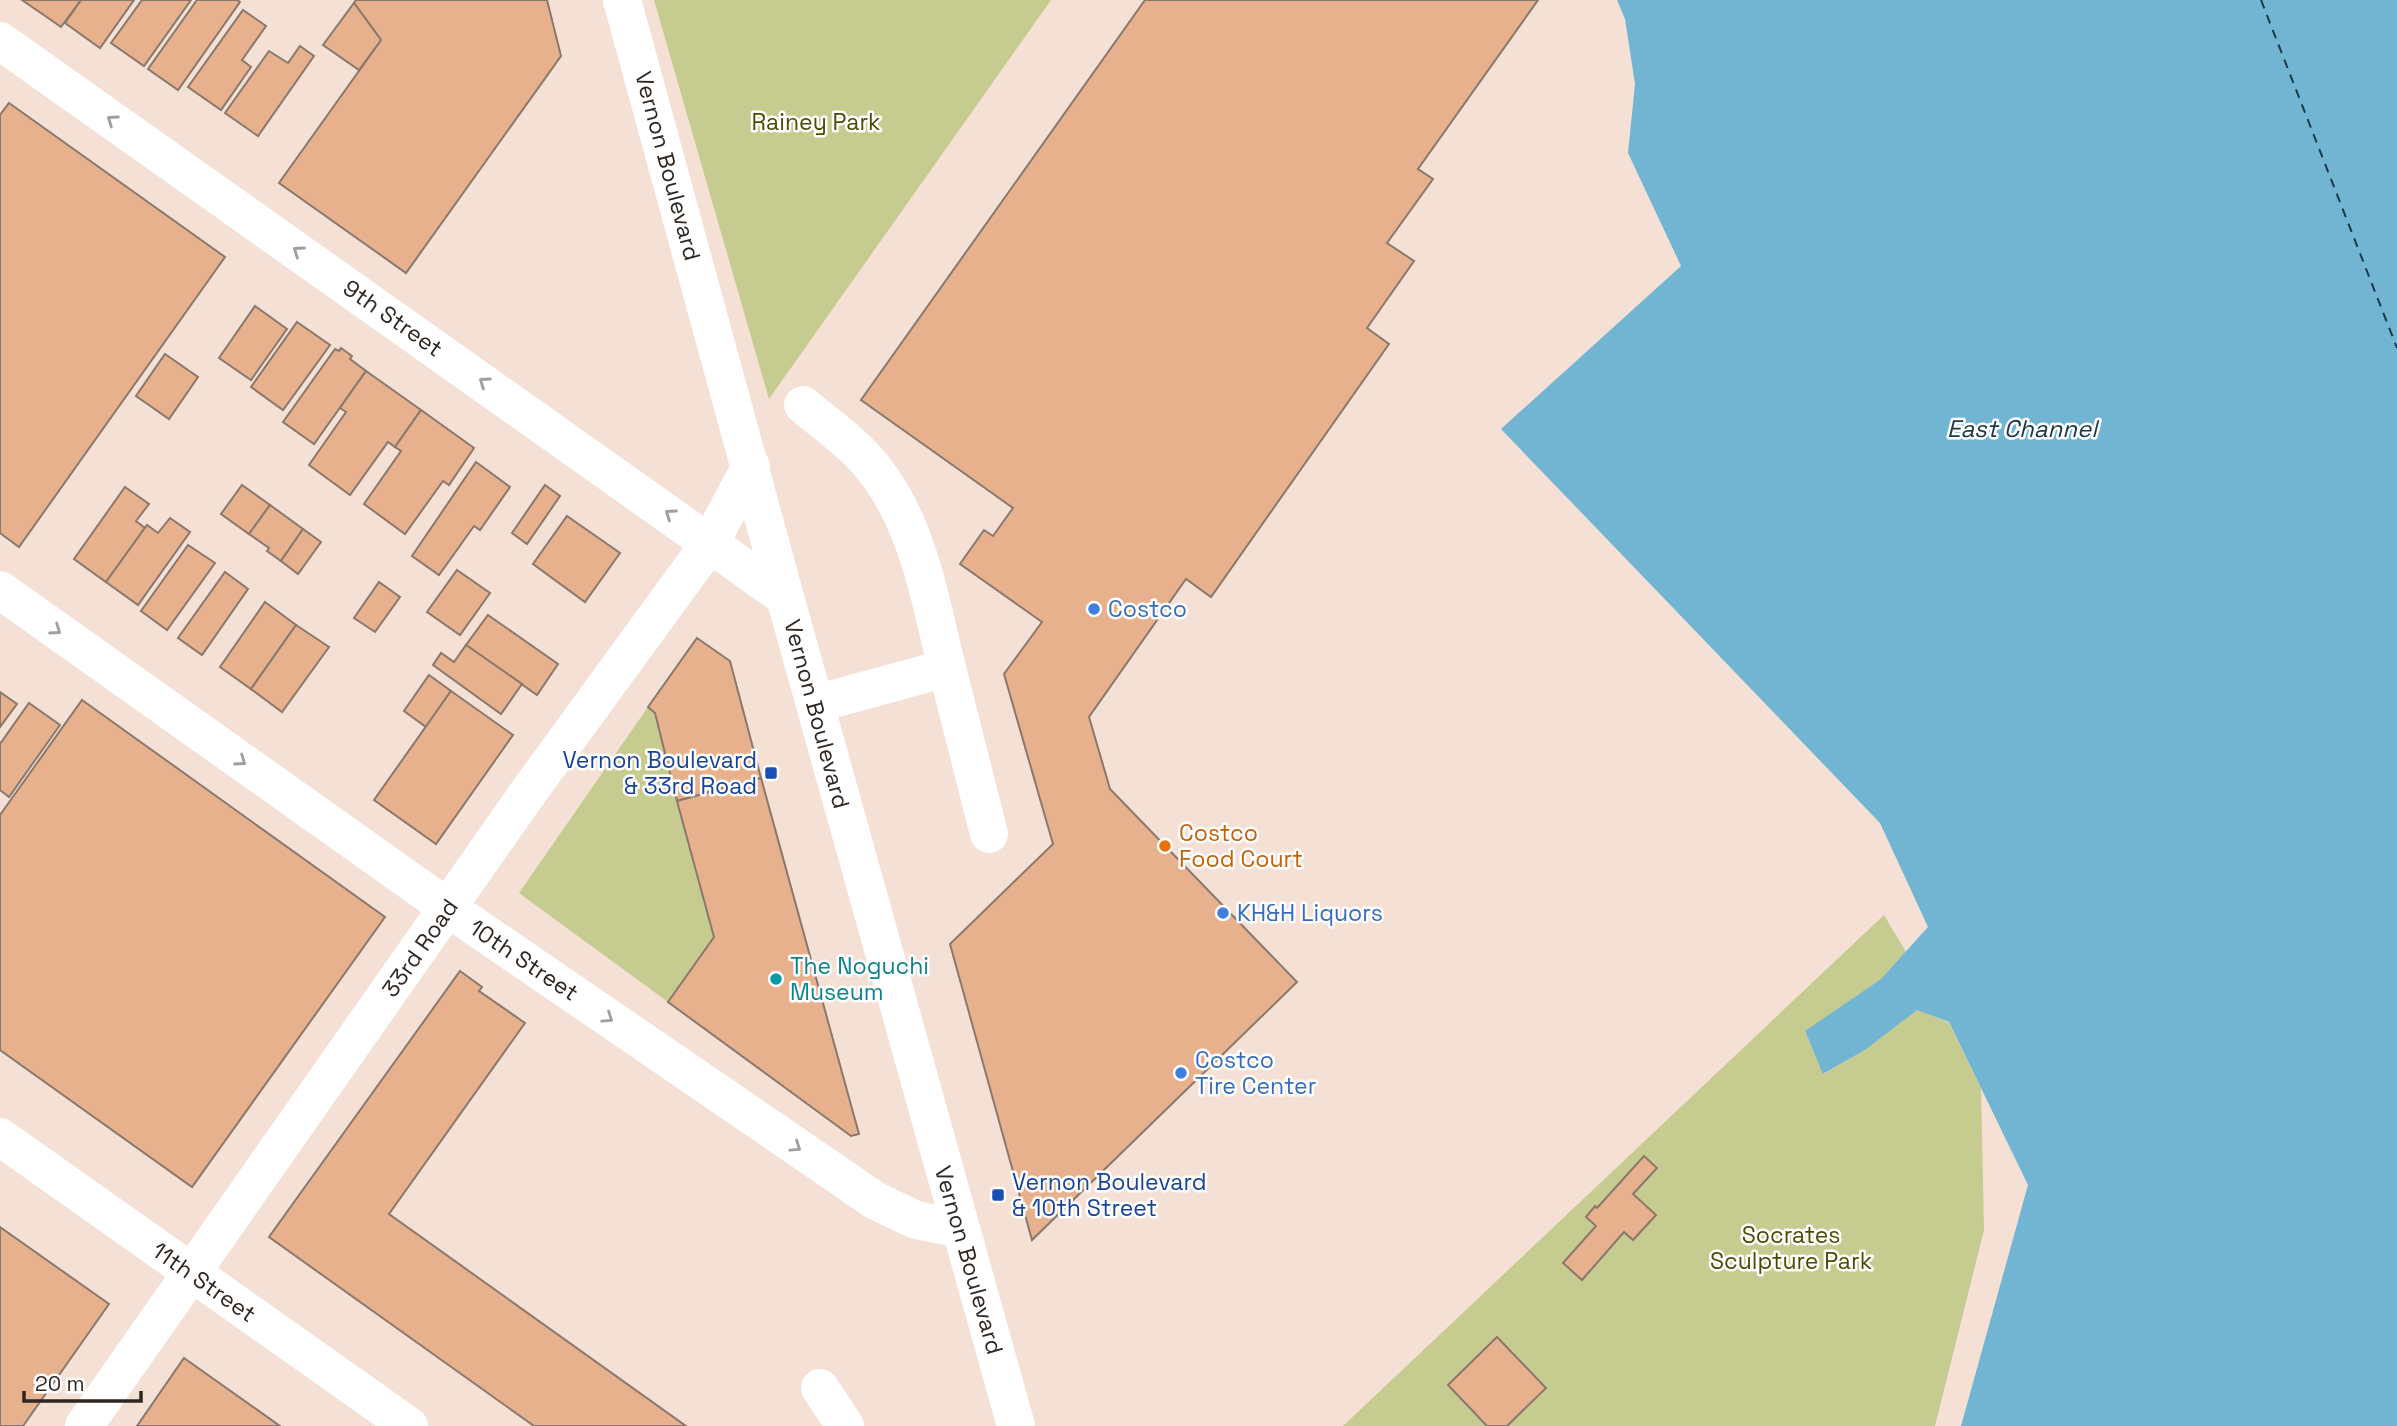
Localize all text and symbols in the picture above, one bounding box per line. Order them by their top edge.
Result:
street label: Vernon Boulevard [628,68,708,264]
park label: Rainey Park [752,107,880,137]
one-way arrow [107,116,120,128]
one-way arrow [293,247,306,259]
street label: 9th Street [337,273,449,363]
one-way arrow [479,378,492,391]
water label: East Channel [1947,413,2100,444]
one-way arrow [665,510,678,522]
place label: Costco [1108,594,1187,624]
marker: Costco [1086,601,1102,617]
street label: Vernon Boulevard [777,616,857,812]
one-way arrow [48,621,61,634]
place label: Vernon Boulevard & 33rd Road [562,745,757,801]
one-way arrow [233,753,246,765]
marker: Vernon Boulevard & 33rd Road [763,765,779,781]
place label: Costco Food Court [1179,818,1303,874]
marker: Costco Food Court [1157,838,1173,854]
street label: 33rd Road [375,893,465,1003]
place label: KH&H Liquors [1237,898,1383,928]
marker: KH&H Liquors [1215,905,1231,921]
street label: 10th Street [464,913,584,1007]
place label: The Noguchi Museum [790,951,929,1007]
marker: The Noguchi Museum [768,971,784,987]
one-way arrow [601,1010,614,1023]
place label: Costco Tire Center [1195,1045,1316,1101]
marker: Costco Tire Center [1173,1065,1189,1081]
one-way arrow [788,1138,801,1151]
street label: Vernon Boulevard [928,1162,1010,1358]
place label: Vernon Boulevard & 10th Street [1012,1167,1207,1223]
marker: Vernon Boulevard & 10th Street [990,1187,1006,1203]
park label: Socrates Sculpture Park [1710,1220,1872,1276]
street label: 11th Street [146,1235,262,1329]
scale bar [24,1360,142,1404]
text: 20 m [35,1370,85,1397]

